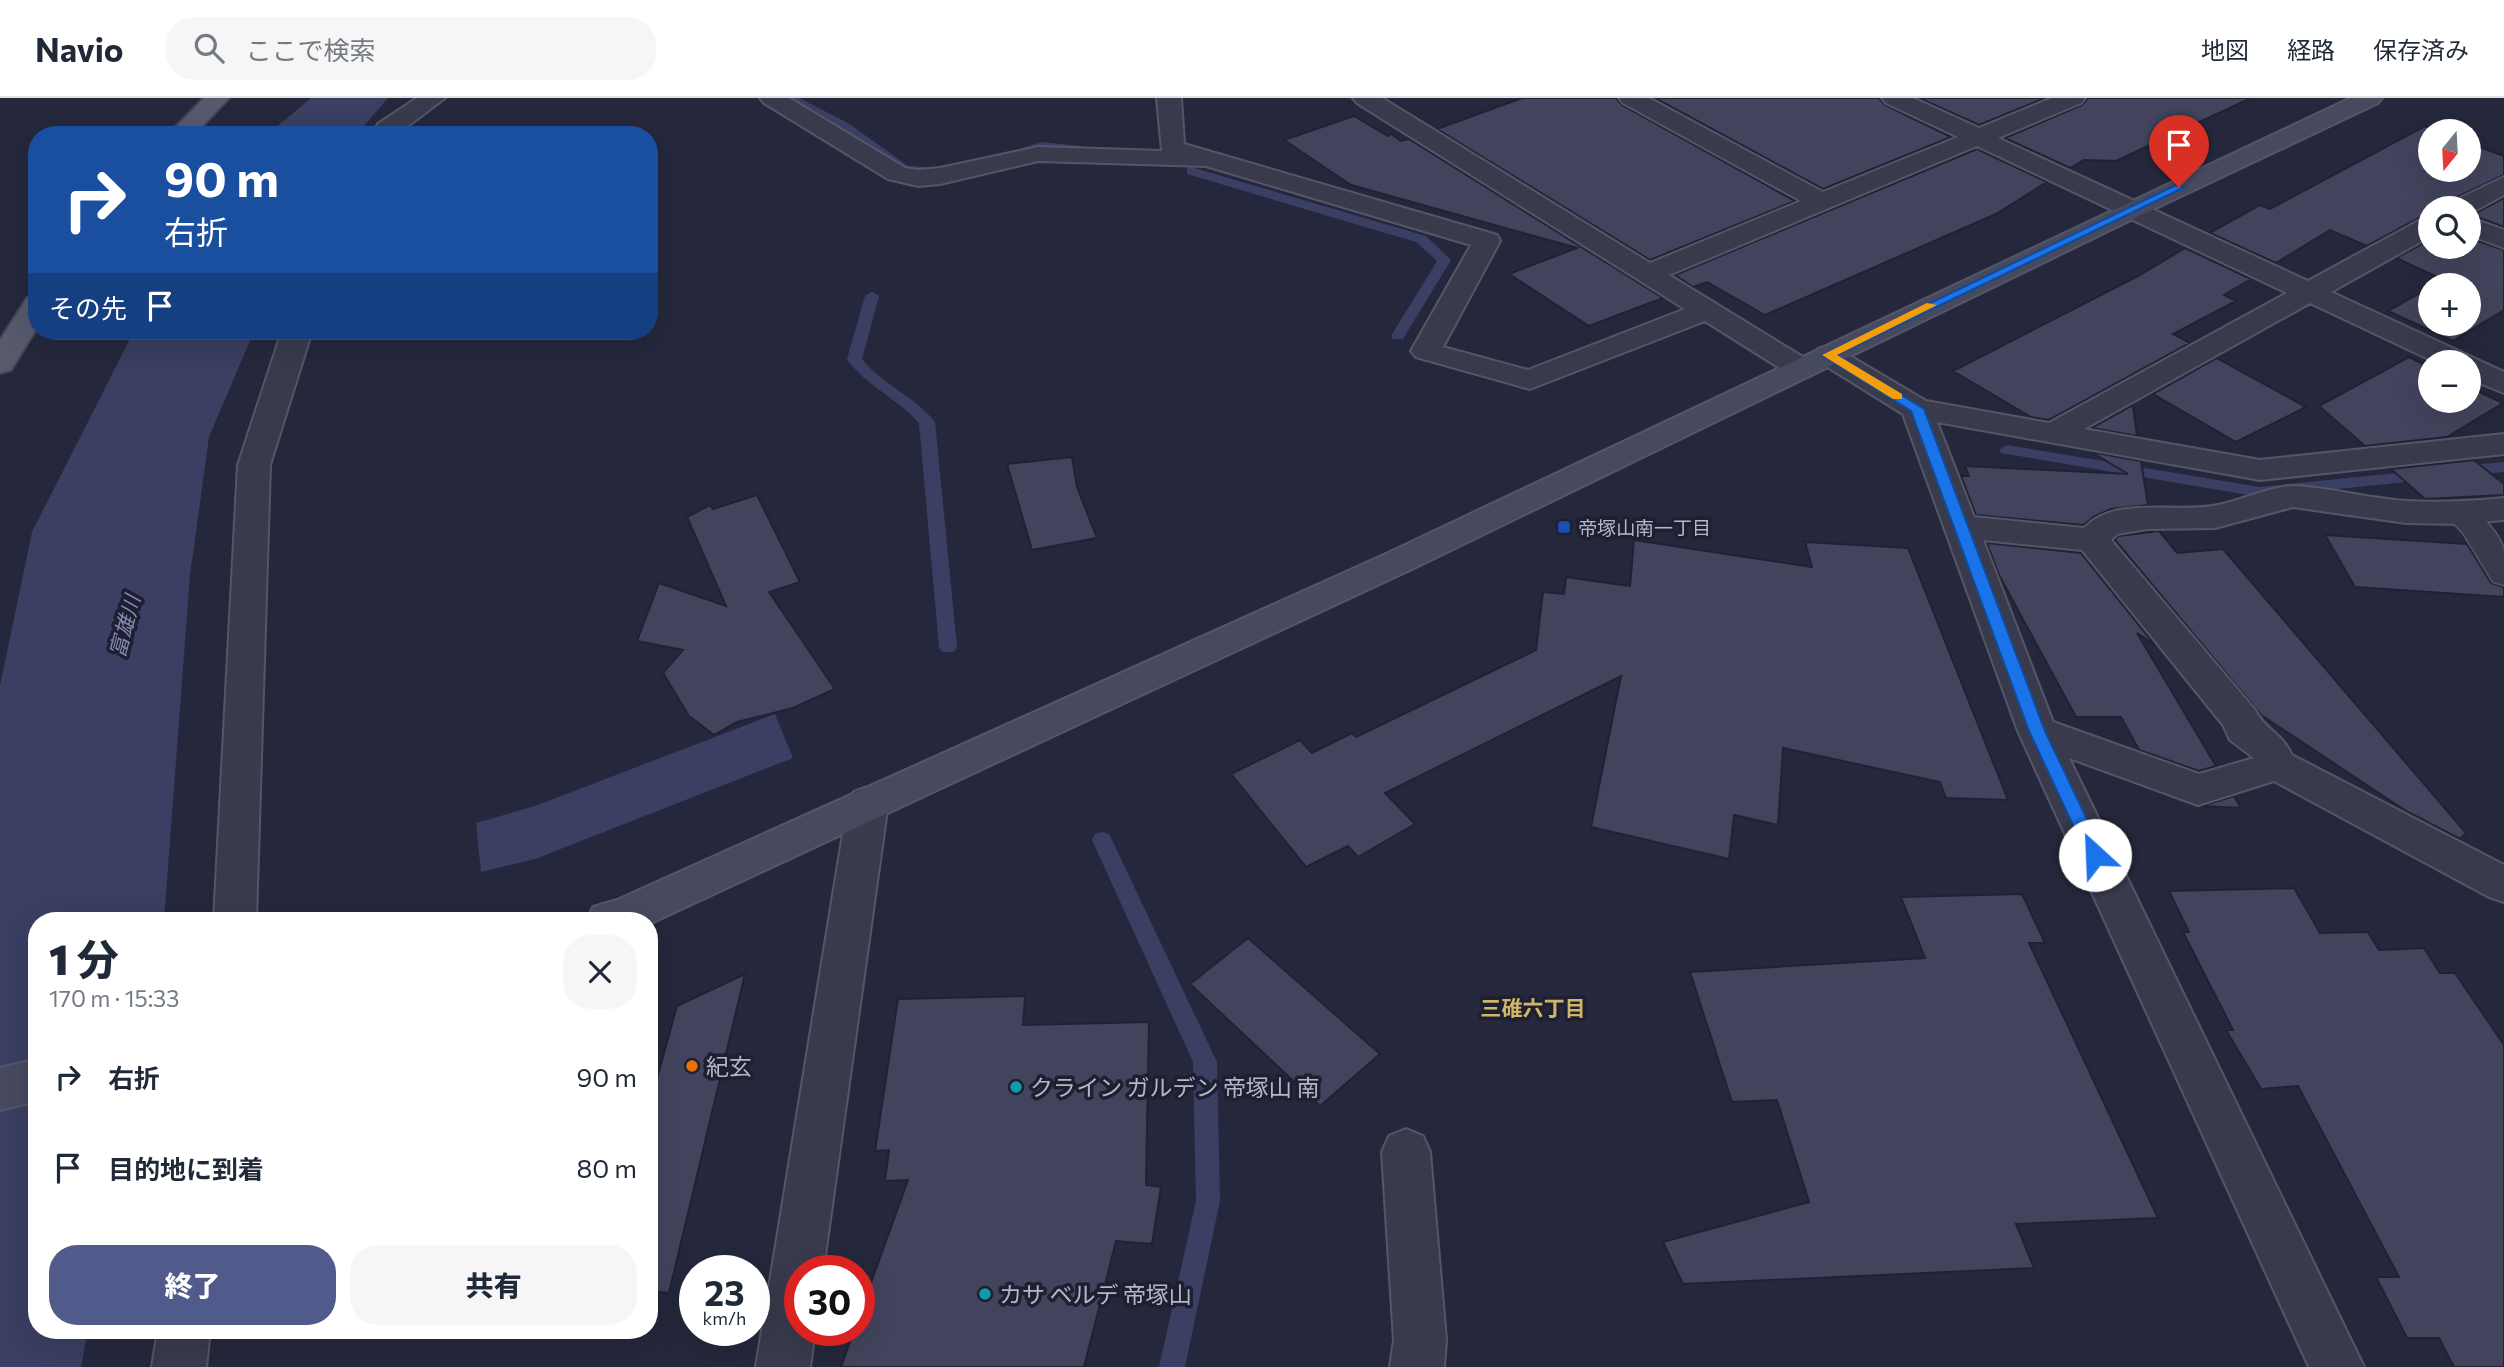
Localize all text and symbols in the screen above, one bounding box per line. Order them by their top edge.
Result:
search box [166,17,656,80]
text: Navio [35,28,124,69]
icon: search [190,29,228,67]
text: ここで検索 [246,34,376,65]
text: 地図 [2201,35,2249,64]
text: 経路 [2287,35,2335,64]
text: 保存済み [2373,35,2469,64]
pin [2149,115,2209,187]
north arrow [2418,119,2482,182]
map controls [2418,119,2481,413]
icon: arrive [2160,126,2198,164]
text: 90 m [164,147,279,207]
icon: right [49,154,140,245]
button: search [2418,196,2481,259]
text: 右折 [164,211,228,251]
button: + [2418,273,2481,336]
icon: arrive [141,287,179,325]
text: その先 [49,292,127,323]
button: − [2418,350,2481,413]
place label: 帝塚山南一丁目 [1578,516,1711,539]
marker: 帝塚山南一丁目 [1556,519,1572,535]
water label: 富雄川 [104,590,145,660]
position arrow [2058,818,2132,892]
text: 1 分 [49,932,119,984]
button: close [563,935,637,1009]
text: 170 m · 15:33 [49,984,179,1012]
district label: 三碓六丁目 [1481,995,1586,1020]
place label: 紀玄 [706,1052,752,1080]
icon: right [49,1058,87,1096]
marker: 紀玄 [684,1058,700,1074]
text: 90 m [577,1061,637,1092]
text: 右折 [108,1062,160,1093]
place label: クライン ガルデン 帝塚山 南 [1030,1073,1319,1101]
marker: クライン ガルデン 帝塚山 南 [1008,1079,1024,1095]
icon: arrive [49,1149,87,1187]
text: 80 m [577,1152,637,1183]
text: 目的地に到着 [108,1153,264,1184]
button: 終了 [49,1245,336,1325]
button: 共有 [350,1245,637,1325]
speed limit sign: 30 [784,1255,875,1346]
text: 23 [704,1270,745,1313]
place label: カサ ベルデ 帝塚山 [999,1280,1192,1308]
marker: カサ ベルデ 帝塚山 [977,1286,993,1302]
text: km/h [703,1307,746,1329]

